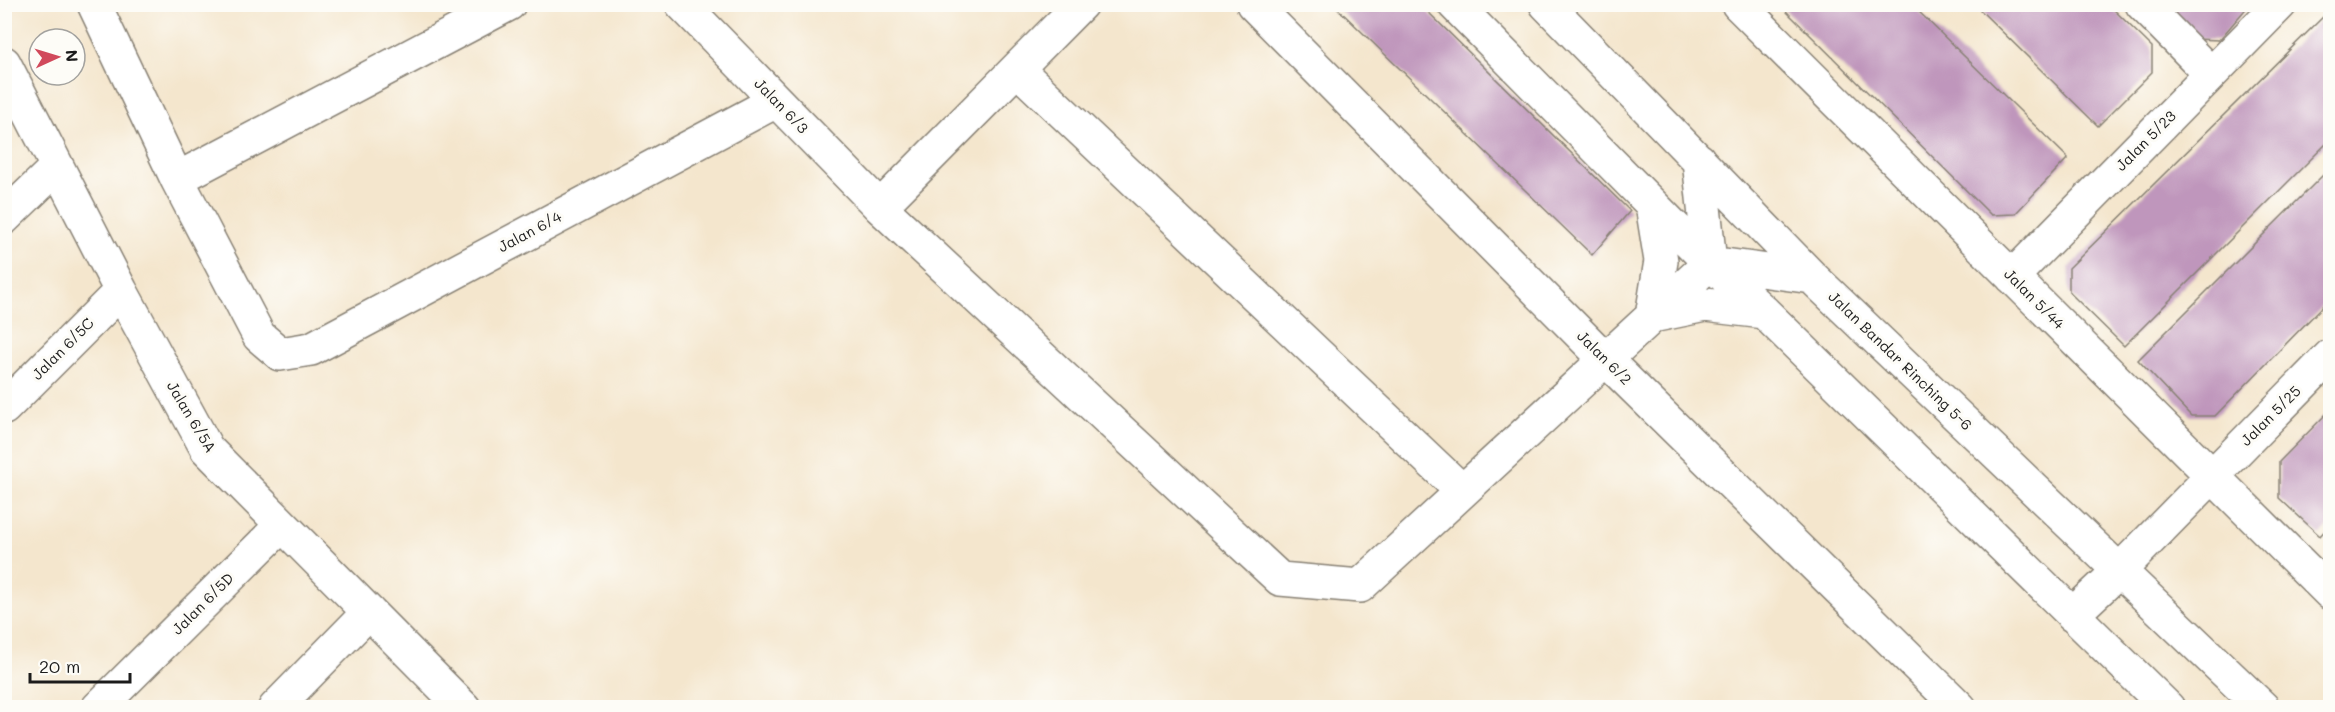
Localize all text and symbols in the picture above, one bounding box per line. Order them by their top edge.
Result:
north arrow [27,27,87,87]
text: N [62,49,83,63]
street label: Jalan 6/3 [750,73,813,137]
street label: Jalan 5/23 [2111,106,2180,175]
street label: Jalan 6/4 [494,206,565,256]
street label: Jalan 5/44 [2000,264,2070,333]
street label: Jalan Bandar Rinching 5-6 [1825,286,1977,434]
street label: Jalan 6/5C [27,313,98,384]
street label: Jalan 6/2 [1573,326,1636,389]
street label: Jalan 6/5A [163,377,221,456]
street label: Jalan 5/25 [2236,381,2305,450]
street label: Jalan 6/5D [167,568,238,639]
scale bar [30,646,130,684]
text: 20 m [39,654,80,678]

